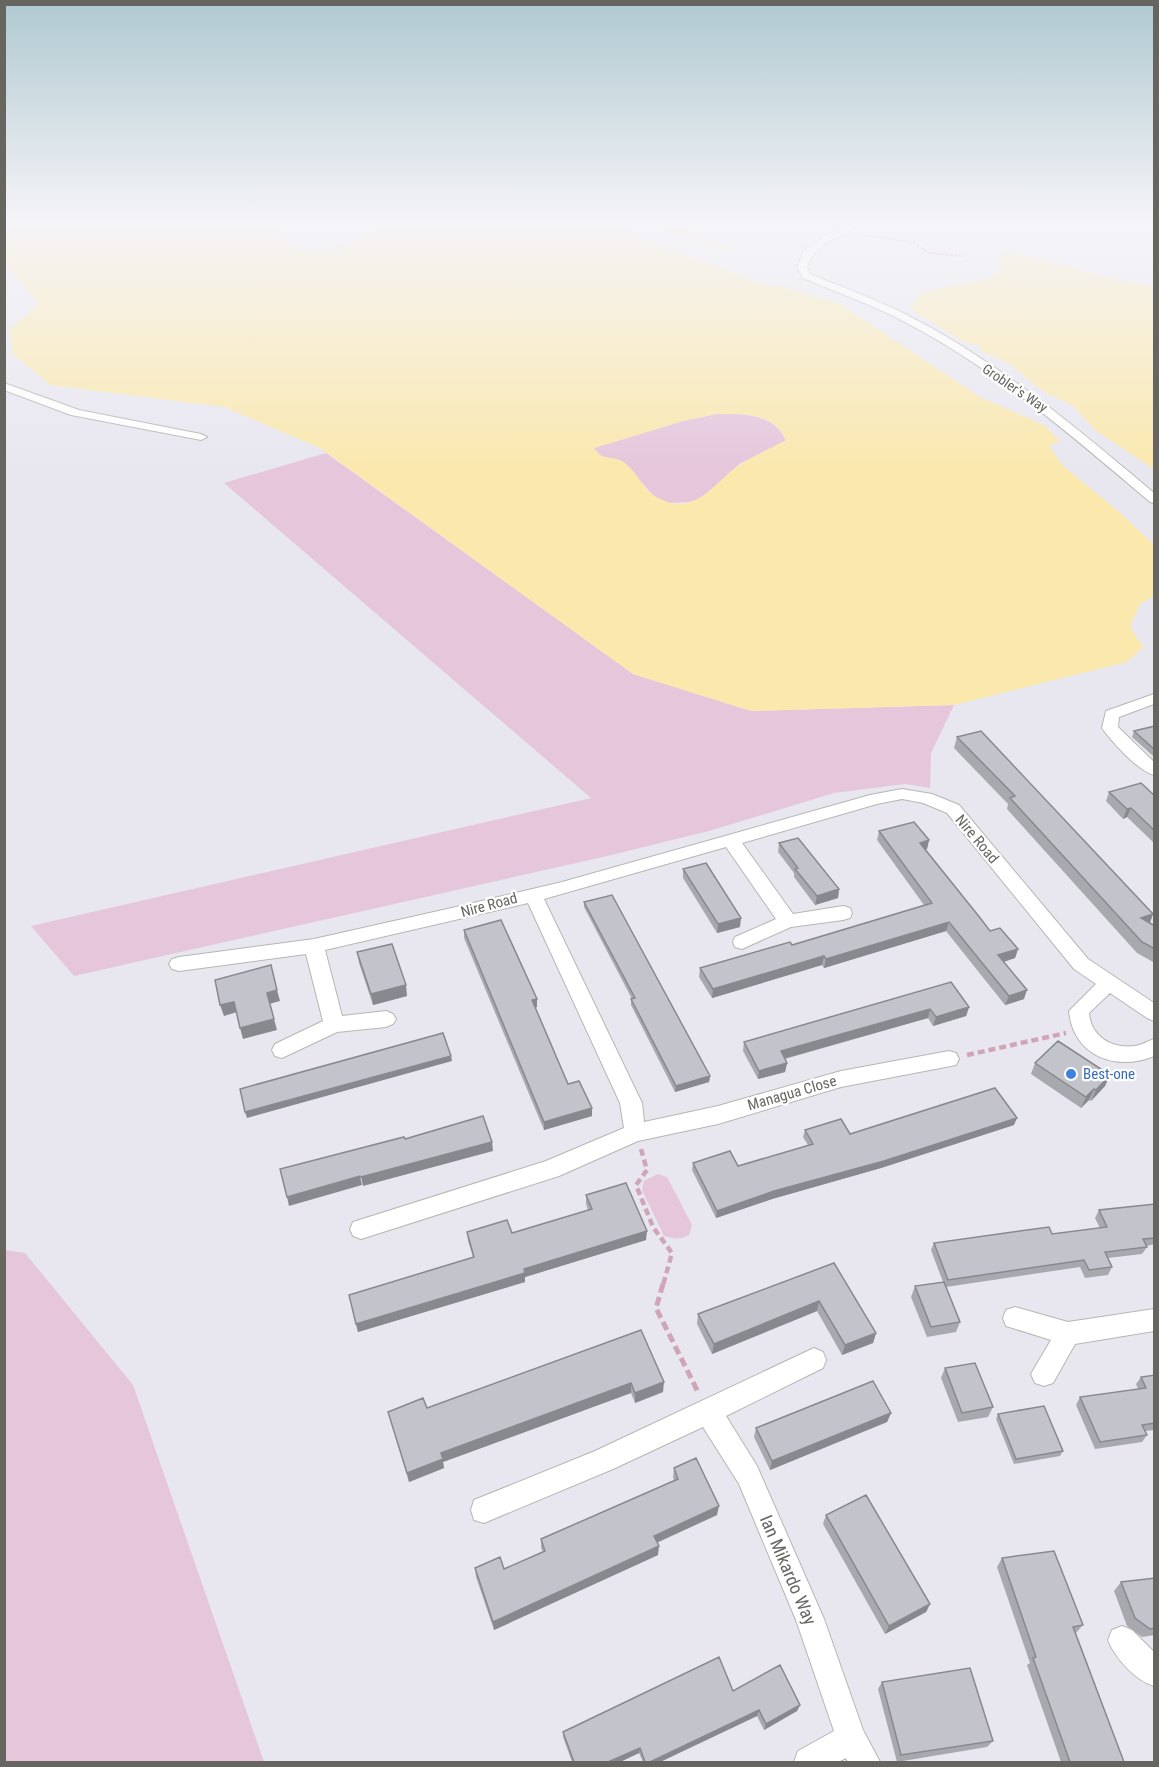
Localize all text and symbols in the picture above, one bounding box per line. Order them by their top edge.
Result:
street label: Grobler's Way [979,360,1051,416]
street label: Nire Road [952,811,1002,867]
street label: Nire Road [459,889,519,921]
place label: Best-one [1083,1065,1135,1083]
marker: Best-one [1064,1067,1078,1081]
street label: Managua Close [745,1072,839,1114]
street label: Ian Mikardo Way [756,1512,821,1628]

